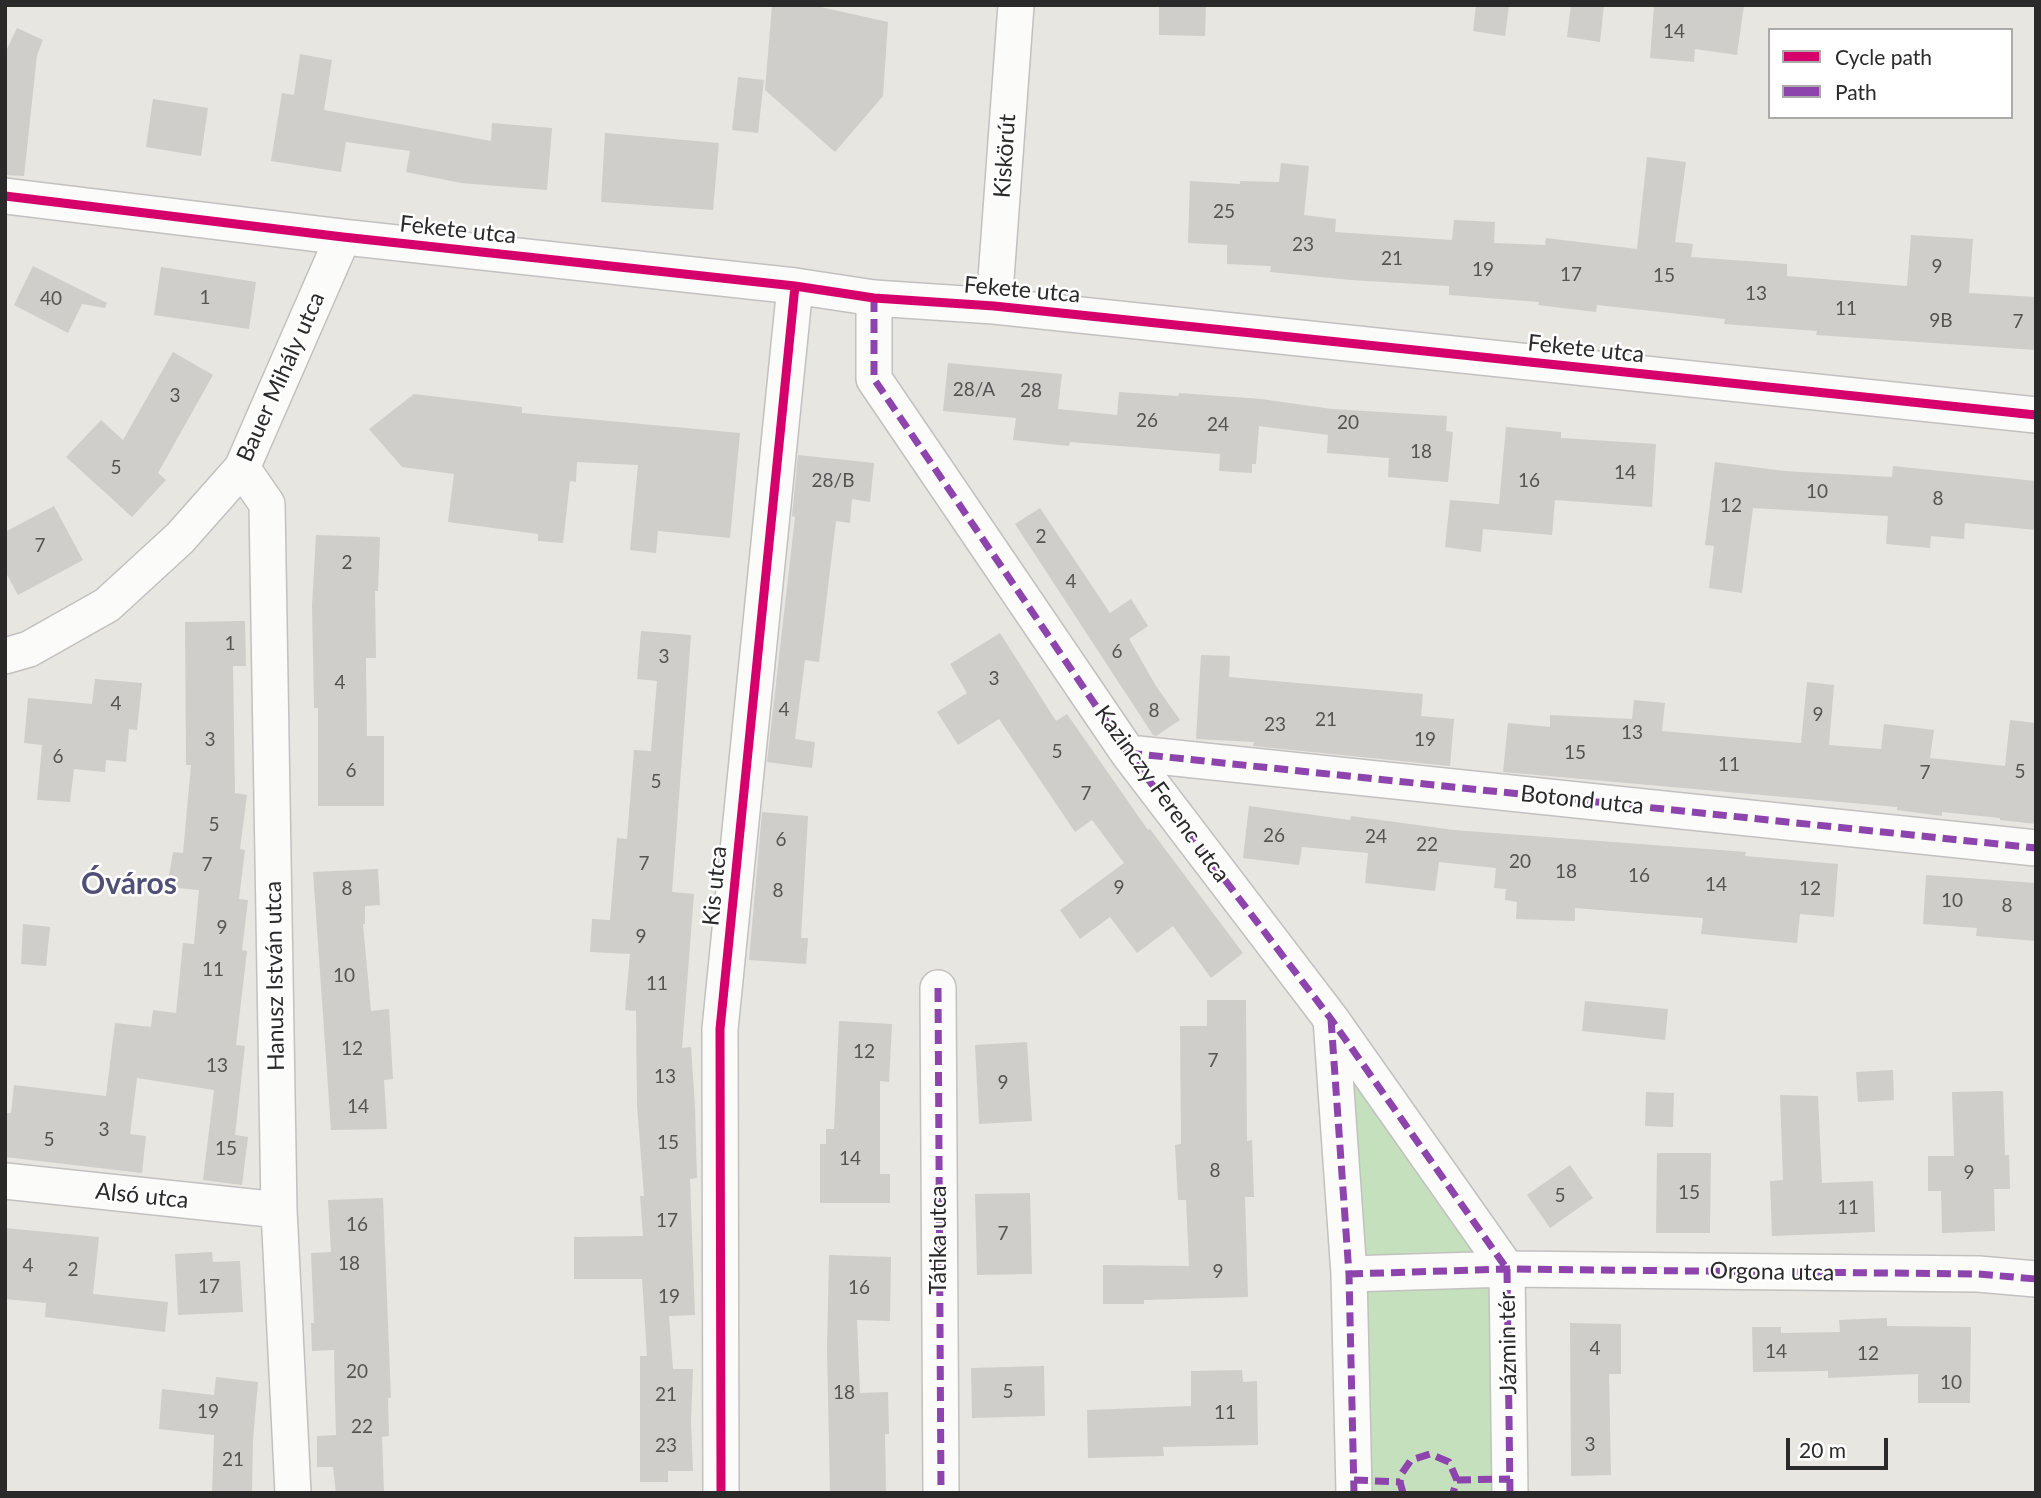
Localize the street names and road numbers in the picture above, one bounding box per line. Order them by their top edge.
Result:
street label: Kiskörút [988,113,1022,199]
street label: Fekete utca [398,210,518,250]
street label: Fekete utca [963,271,1081,309]
street label: Bauer Mihály utca [231,288,331,466]
street label: Fekete utca [1526,329,1646,369]
street label: Kazinczy Ferenc utca [1089,700,1235,888]
street label: Botond utca [1519,780,1645,820]
street label: Kis utca [697,845,733,927]
street label: Hanusz István utca [260,881,290,1071]
street label: Alsó utca [94,1177,190,1215]
street label: Tátika utca [925,1186,953,1294]
street label: Orgona utca [1709,1257,1835,1287]
street label: Jázmin tér [1493,1291,1523,1395]

